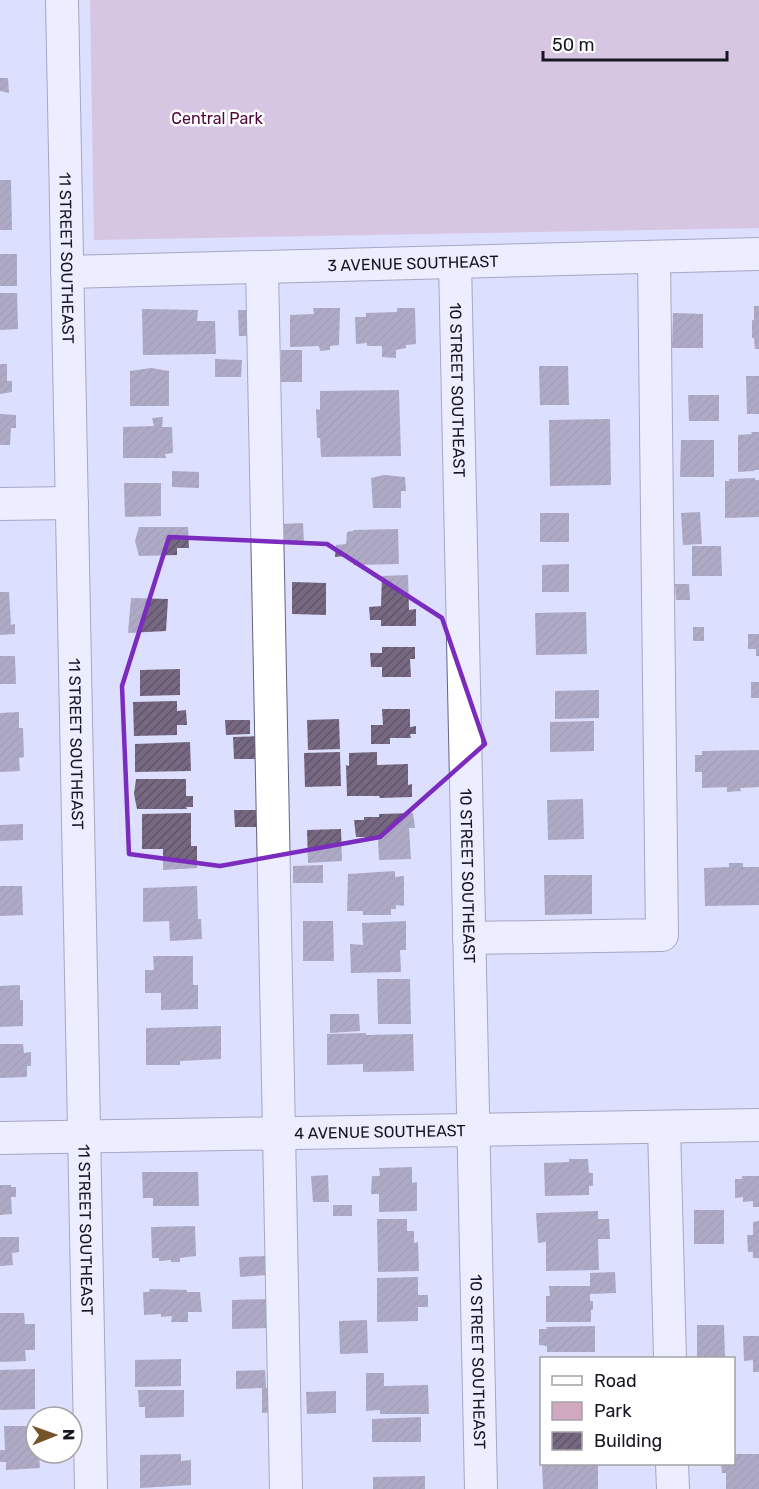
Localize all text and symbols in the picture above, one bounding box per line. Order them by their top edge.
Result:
scale bar [543,24,728,62]
text: 50 m [552,34,595,56]
park label: Central Park [171,109,263,128]
street label: 11 STREET SOUTHEAST [55,172,78,344]
street label: 3 AVENUE SOUTHEAST [327,252,499,275]
street label: 10 STREET SOUTHEAST [446,302,469,478]
street label: 11 STREET SOUTHEAST [65,658,87,830]
street label: 10 STREET SOUTHEAST [456,788,479,963]
street label: 4 AVENUE SOUTHEAST [294,1121,466,1143]
street label: 11 STREET SOUTHEAST [74,1144,97,1316]
street label: 10 STREET SOUTHEAST [466,1274,489,1449]
legend [540,1357,735,1465]
text: Road [594,1370,637,1392]
text: Park [594,1400,632,1422]
north arrow [24,1405,84,1465]
text: N [59,1429,78,1441]
text: Building [594,1430,662,1452]

